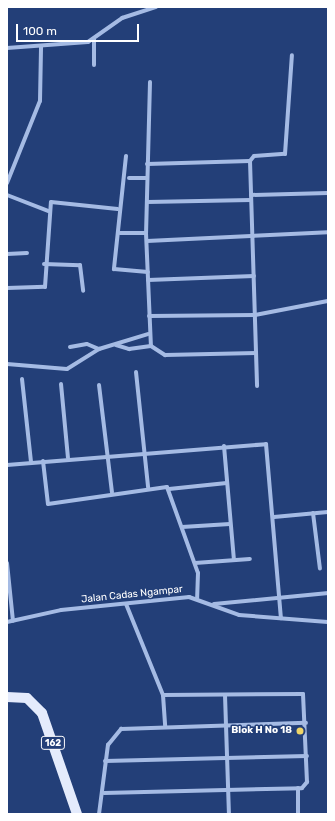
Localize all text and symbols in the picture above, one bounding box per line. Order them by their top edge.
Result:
scale bar [18,16,141,42]
text: 100 m [23,24,57,38]
street label: Jalan Cadas Ngampar [81,584,183,606]
place label: Blok H No 18 [231,725,292,737]
marker: Blok H No 18 [295,726,305,736]
road number: 162 [40,736,66,750]

